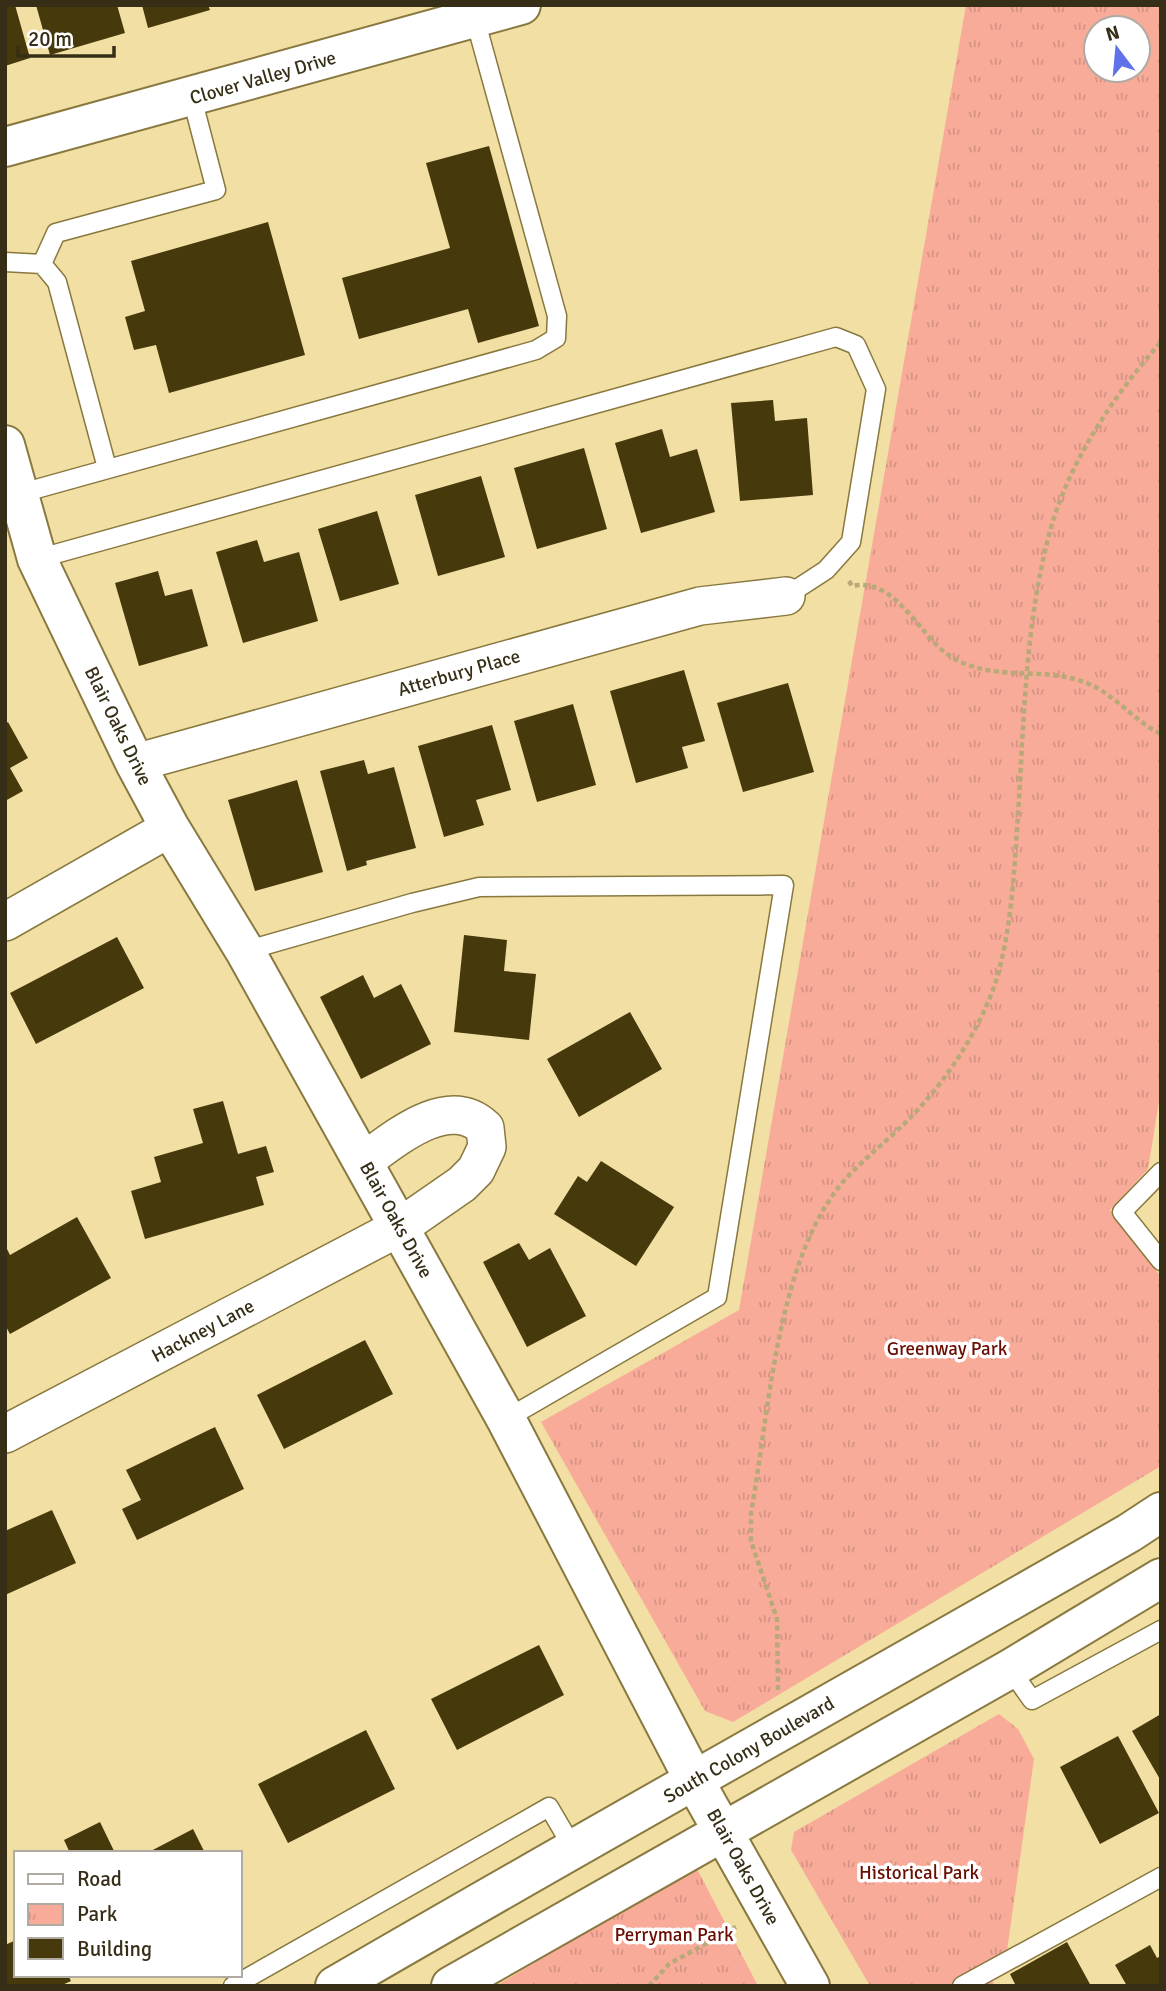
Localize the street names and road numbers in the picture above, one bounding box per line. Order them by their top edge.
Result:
street label: Clover Valley Drive [187,46,339,110]
street label: Atterbury Place [395,644,523,702]
street label: Blair Oaks Drive [79,663,157,789]
street label: Blair Oaks Drive [354,1158,438,1282]
street label: Hackney Lane [148,1294,258,1368]
street label: South Colony Boulevard [659,1691,839,1809]
street label: Blair Oaks Drive [701,1805,785,1929]

